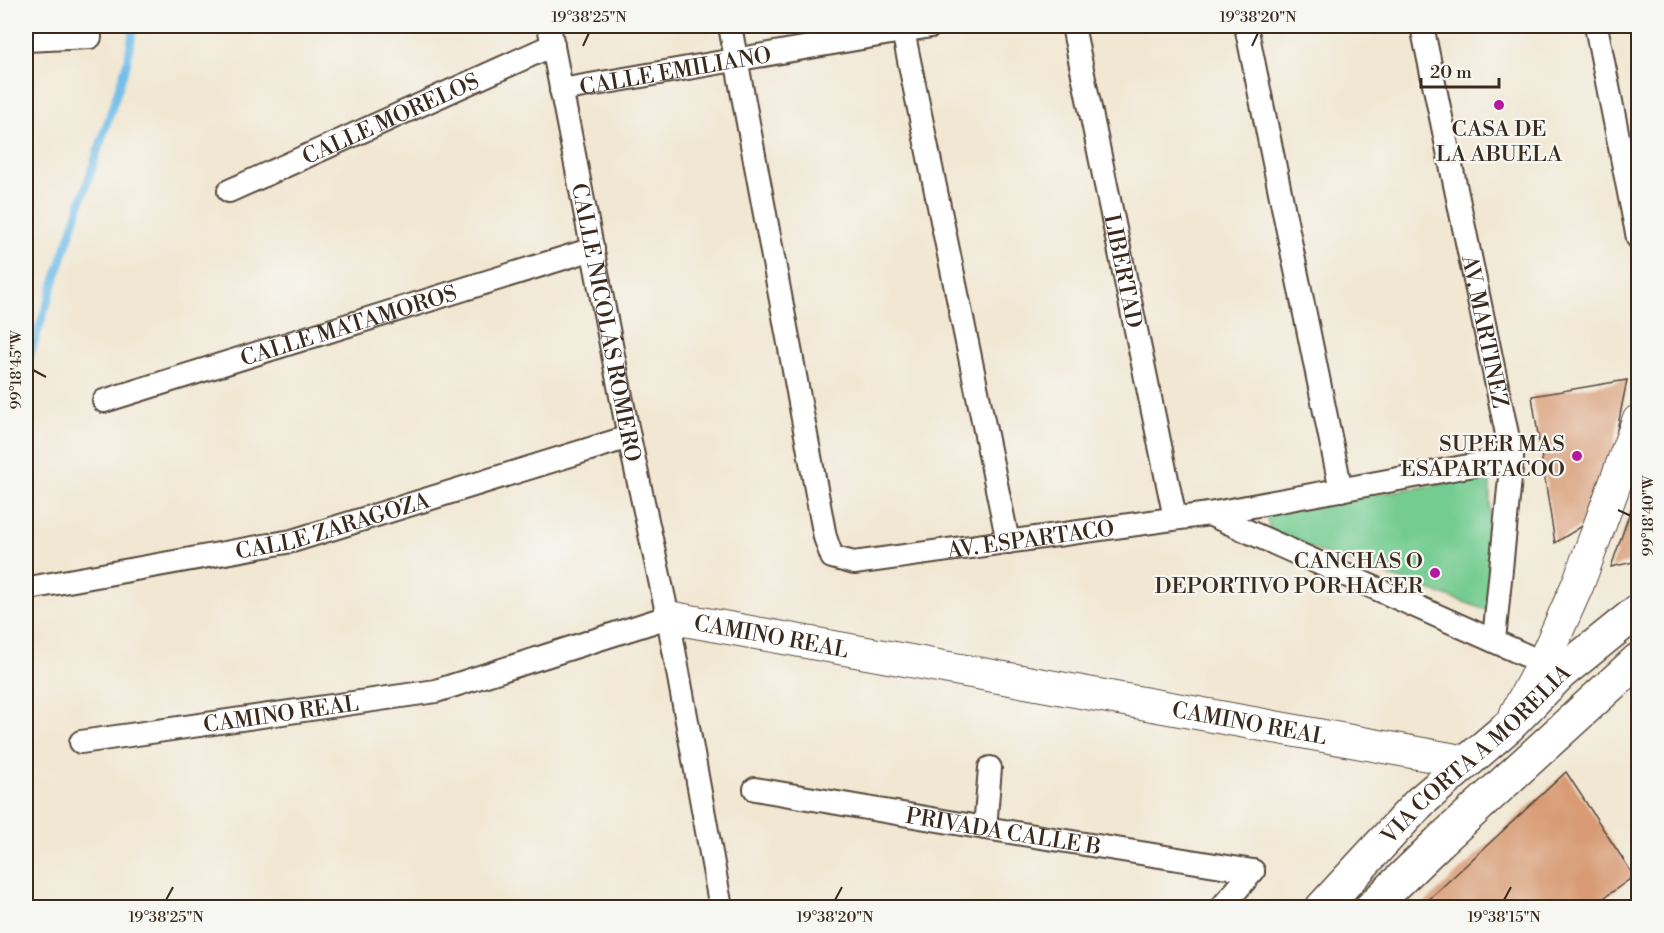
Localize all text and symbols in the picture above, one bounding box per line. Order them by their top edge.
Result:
text: 19°38'25"N [551,8,627,27]
text: 19°38'20"N [1220,8,1296,27]
street label: CALLE EMILIANO [578,42,773,102]
scale bar [1421,51,1499,89]
text: 20 m [1430,61,1472,84]
street label: CALLE MORELOS [298,68,484,171]
marker: CASA DE LA ABUELA [1492,98,1506,112]
place label: CASA DE LA ABUELA [1436,116,1563,168]
street label: CALLE NICOLÁS ROMERO [565,181,646,465]
street label: LIBERTAD [1097,212,1147,331]
street label: AV. MARTINEZ [1455,252,1513,411]
street label: CALLE MATAMOROS [237,280,460,373]
text: 99°18'45"W [7,330,26,410]
place label: SUPER MAS ESAPARTACOO [1401,431,1565,483]
marker: SUPER MAS ESAPARTACOO [1570,449,1584,463]
text: 99°18'40"W [1639,475,1658,556]
street label: CALLE ZARAGOZA [233,487,434,566]
street label: AV. ESPARTACO [944,515,1116,565]
place label: CANCHAS O DEPORTIVO POR HACER [1154,548,1424,600]
marker: CANCHAS O DEPORTIVO POR HACER [1428,566,1442,580]
street label: CAMINO REAL [692,610,850,664]
street label: VIA CORTA A MORELIA [1375,658,1577,851]
street label: CAMINO REAL [202,690,361,739]
street label: CAMINO REAL [1170,697,1329,751]
street label: PRIVADA CALLE B [903,803,1103,861]
text: 19°38'25"N [128,908,204,927]
text: 19°38'20"N [797,908,873,927]
text: 19°38'15"N [1467,908,1541,927]

